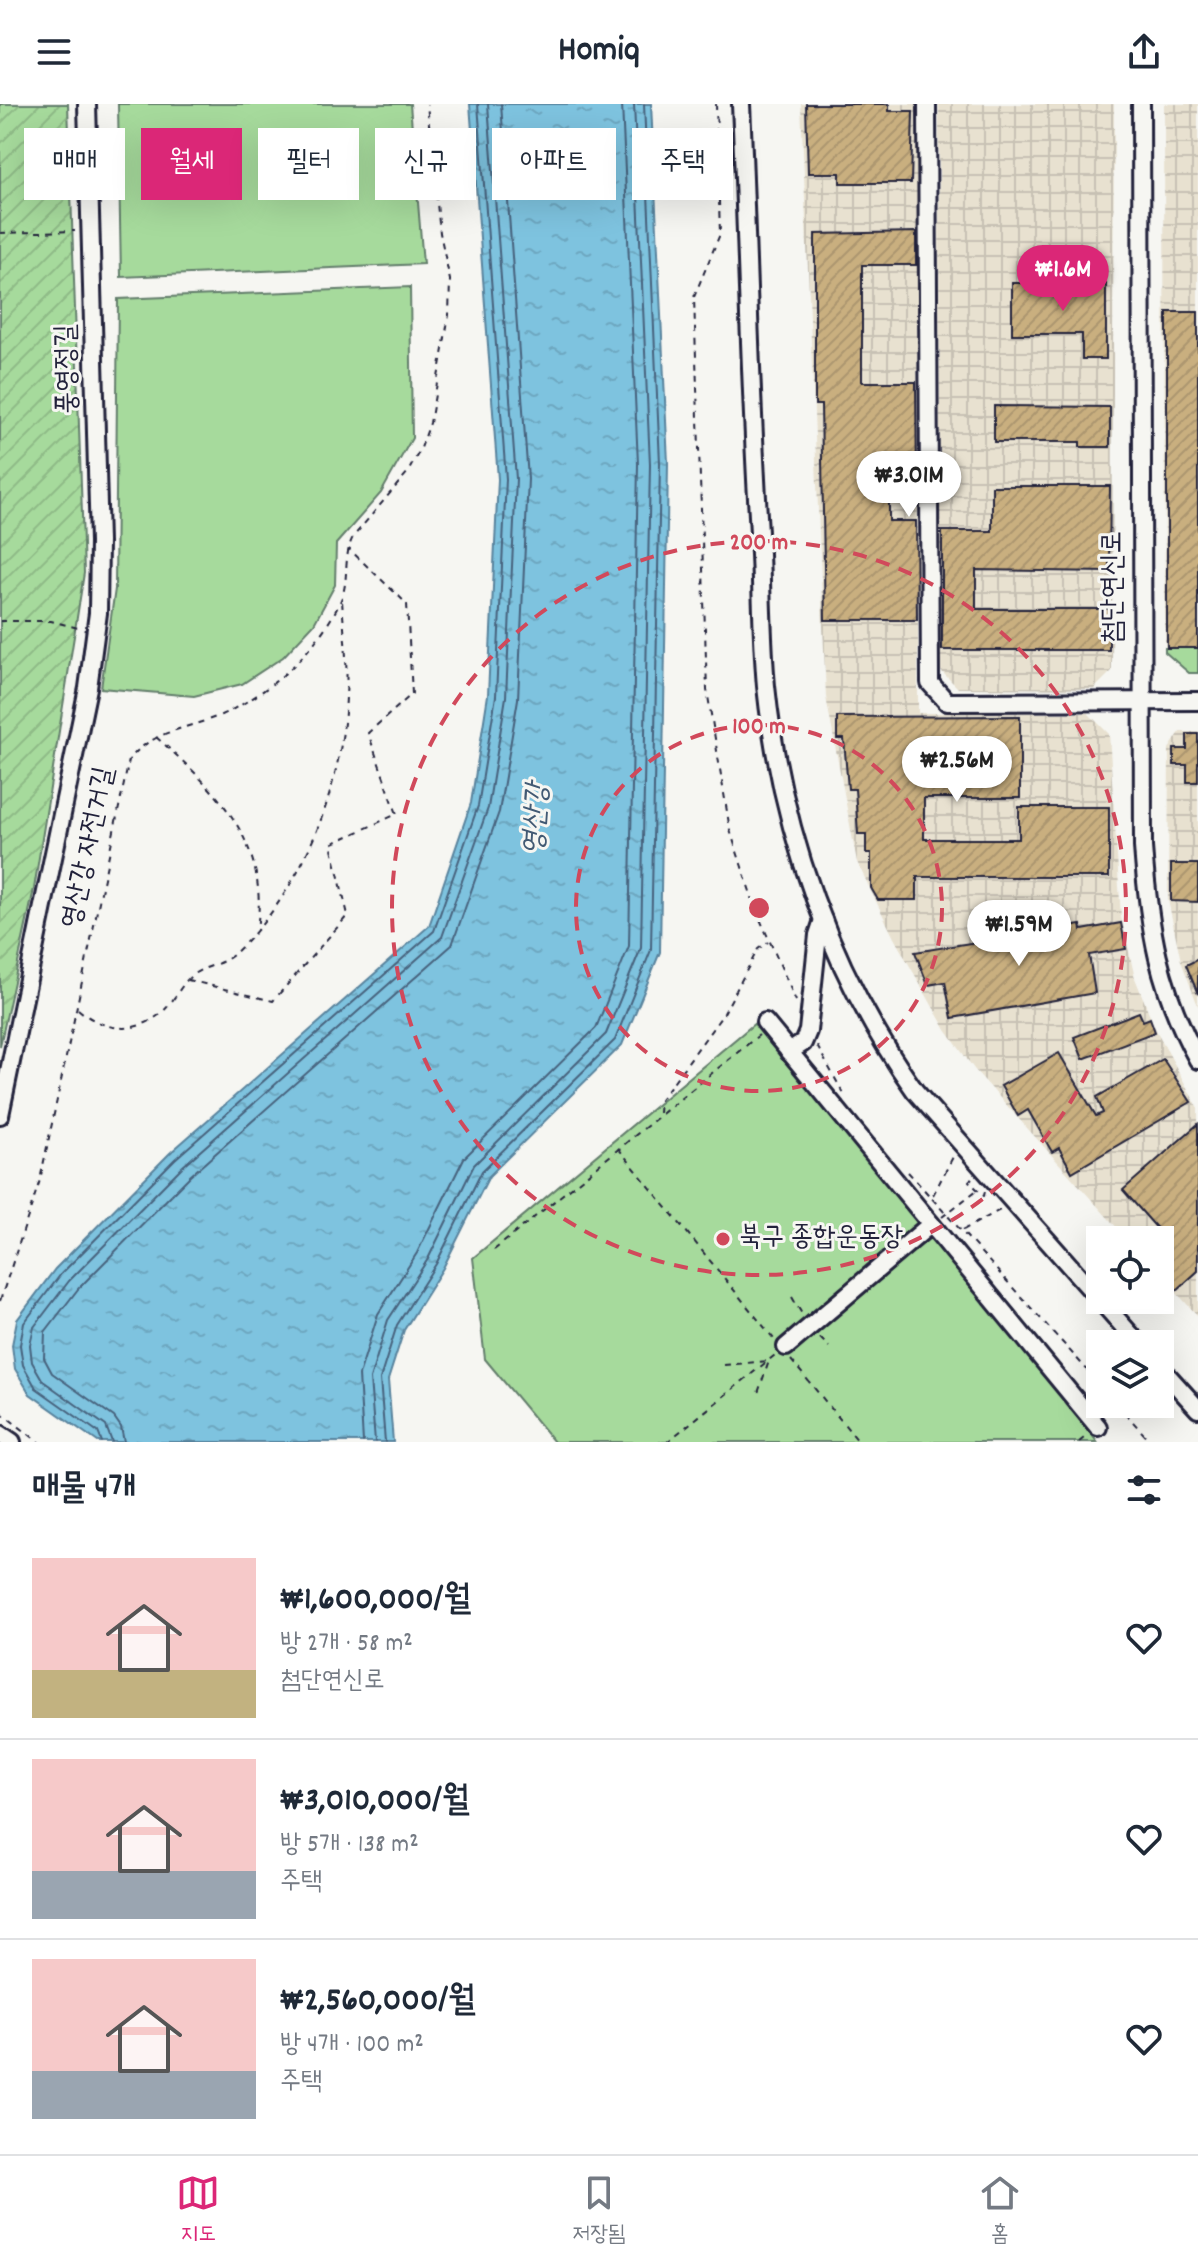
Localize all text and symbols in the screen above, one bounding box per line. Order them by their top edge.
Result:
text: Homiq [558,26,640,78]
icon: menu [32,30,76,74]
icon: share [1122,30,1166,74]
chip: 매매 [24,128,125,200]
chip: 월세 [141,128,242,200]
chip: 필터 [258,128,359,200]
chip: 신규 [375,128,476,200]
chip: 아파트 [492,128,616,200]
chip: 주택 [632,128,733,200]
pin: ₩1.6M [1007,245,1119,313]
text: ₩1.6M [1035,252,1091,289]
street label: 풍영정길 [48,324,90,414]
pin: ₩3.01M [844,451,974,519]
text: ₩3.01M [874,458,944,495]
text: 200 m [730,527,788,561]
street label: 첨단연신로 [1095,531,1135,643]
text: 100 m [732,711,786,745]
pin: ₩2.56M [892,736,1022,804]
text: ₩2.56M [920,743,994,780]
street label: 영산강 자전거길 [53,764,127,932]
water label: 영산강 [514,778,562,857]
centre of rings [745,894,773,922]
pin: ₩1.59M [954,900,1084,968]
text: ₩1.59M [985,907,1053,944]
place label: 북구 종합운동장 [739,1219,904,1259]
map controls [1086,1226,1174,1418]
button: locate [1086,1226,1174,1314]
marker: 북구 종합운동장 [714,1230,732,1248]
button: layers [1086,1330,1174,1418]
text: 매물 4개 [32,1466,136,1515]
icon: filters [1122,1468,1166,1512]
text: ₩1,600,000/월 [280,1577,471,1626]
icon: home [96,1590,192,1686]
icon: heart [1122,1616,1166,1660]
text: 방 2개 · 58 m² [280,1626,413,1663]
text: 첨단연신로 [280,1663,385,1700]
text: ₩3,010,000/월 [280,1778,469,1827]
icon: home [96,1791,192,1887]
icon: heart [1122,1817,1166,1861]
text: 방 5개 · 138 m² [280,1827,419,1864]
text: 주택 [280,1864,322,1901]
text: ₩2,560,000/월 [280,1978,475,2027]
icon: home [96,1991,192,2087]
icon: heart [1122,2017,1166,2061]
text: 방 4개 · 100 m² [280,2027,424,2064]
text: 주택 [280,2064,322,2101]
tab: 지도 [176,2171,220,2251]
tab: 저장됨 [572,2171,626,2251]
tab: 홈 [978,2171,1022,2251]

